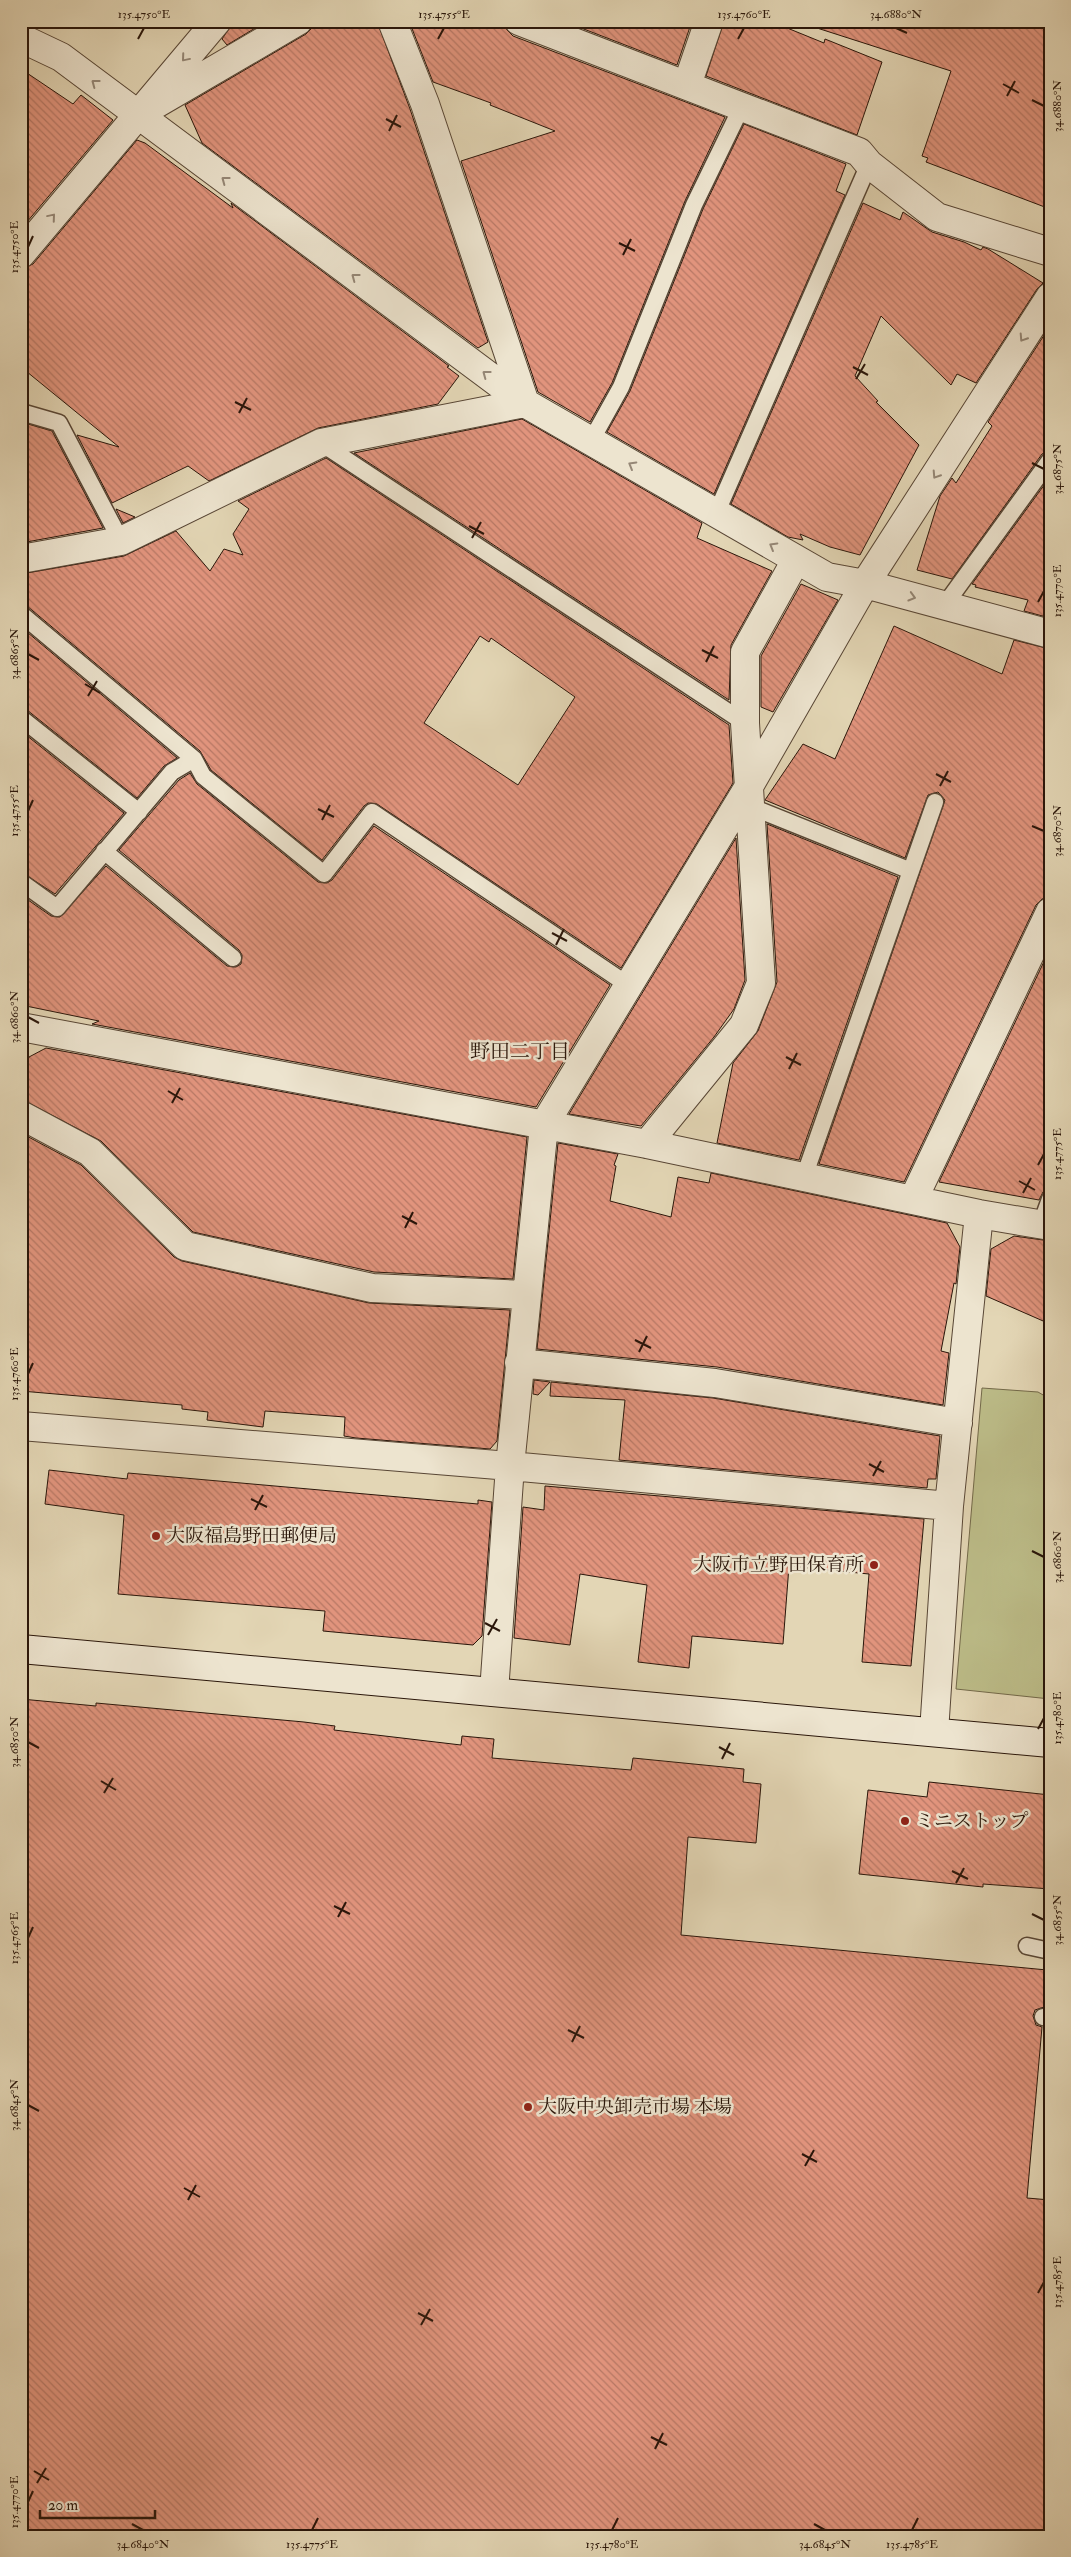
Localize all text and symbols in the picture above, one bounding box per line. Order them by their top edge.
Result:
text: 135.4750°E [118,7,171,22]
text: 135.4755°E [418,7,470,22]
text: 135.4760°E [717,7,771,22]
text: 34.6880°N [870,7,922,22]
one-way arrow [182,53,191,62]
one-way arrow [92,80,101,88]
text: 34.6880°N [1050,80,1065,132]
one-way arrow [222,177,231,185]
one-way arrow [47,214,55,223]
text: 135.4750°E [7,220,22,273]
one-way arrow [352,274,361,282]
one-way arrow [1020,333,1030,342]
one-way arrow [483,371,492,379]
text: 34.6875°N [1050,443,1065,495]
one-way arrow [629,461,638,471]
one-way arrow [932,470,942,479]
one-way arrow [769,543,778,553]
text: 135.4770°E [1050,564,1065,617]
one-way arrow [908,592,916,602]
text: 34.6865°N [7,628,22,680]
text: 135.4755°E [7,785,22,837]
text: 34.6870°N [1050,805,1065,857]
text: 34.6860°N [7,991,22,1043]
district label: 野田二丁目 [470,1039,570,1064]
text: 135.4775°E [1050,1128,1065,1180]
text: 135.4760°E [7,1347,22,1401]
place label: 大阪福島野田郵便局 [166,1524,337,1548]
marker: 大阪福島野田郵便局 [150,1530,162,1542]
text: 34.6860°N [1050,1531,1065,1583]
place label: 大阪市立野田保育所 [693,1553,864,1577]
marker: 大阪市立野田保育所 [868,1559,880,1571]
text: 135.4780°E [1050,1691,1065,1744]
text: 34.6850°N [7,1716,22,1768]
place label: ミニストップ [915,1809,1028,1833]
marker: ミニストップ [899,1815,911,1827]
text: 34.6855°N [1050,1894,1065,1945]
text: 135.4765°E [7,1911,22,1964]
text: 34.6845°N [7,2079,22,2131]
place label: 大阪中央卸売市場 本場 [538,2095,732,2119]
marker: 大阪中央卸売市場 本場 [522,2101,534,2113]
text: 135.4785°E [1050,2256,1065,2308]
text: 135.4770°E [7,2475,22,2528]
scale bar [40,2487,155,2519]
text: 20 m [48,2496,78,2515]
text: 34.6840°N [117,2537,170,2552]
text: 135.4775°E [286,2537,338,2552]
text: 135.4780°E [586,2537,639,2552]
text: 34.6845°N [799,2537,851,2552]
text: 135.4785°E [886,2537,938,2552]

